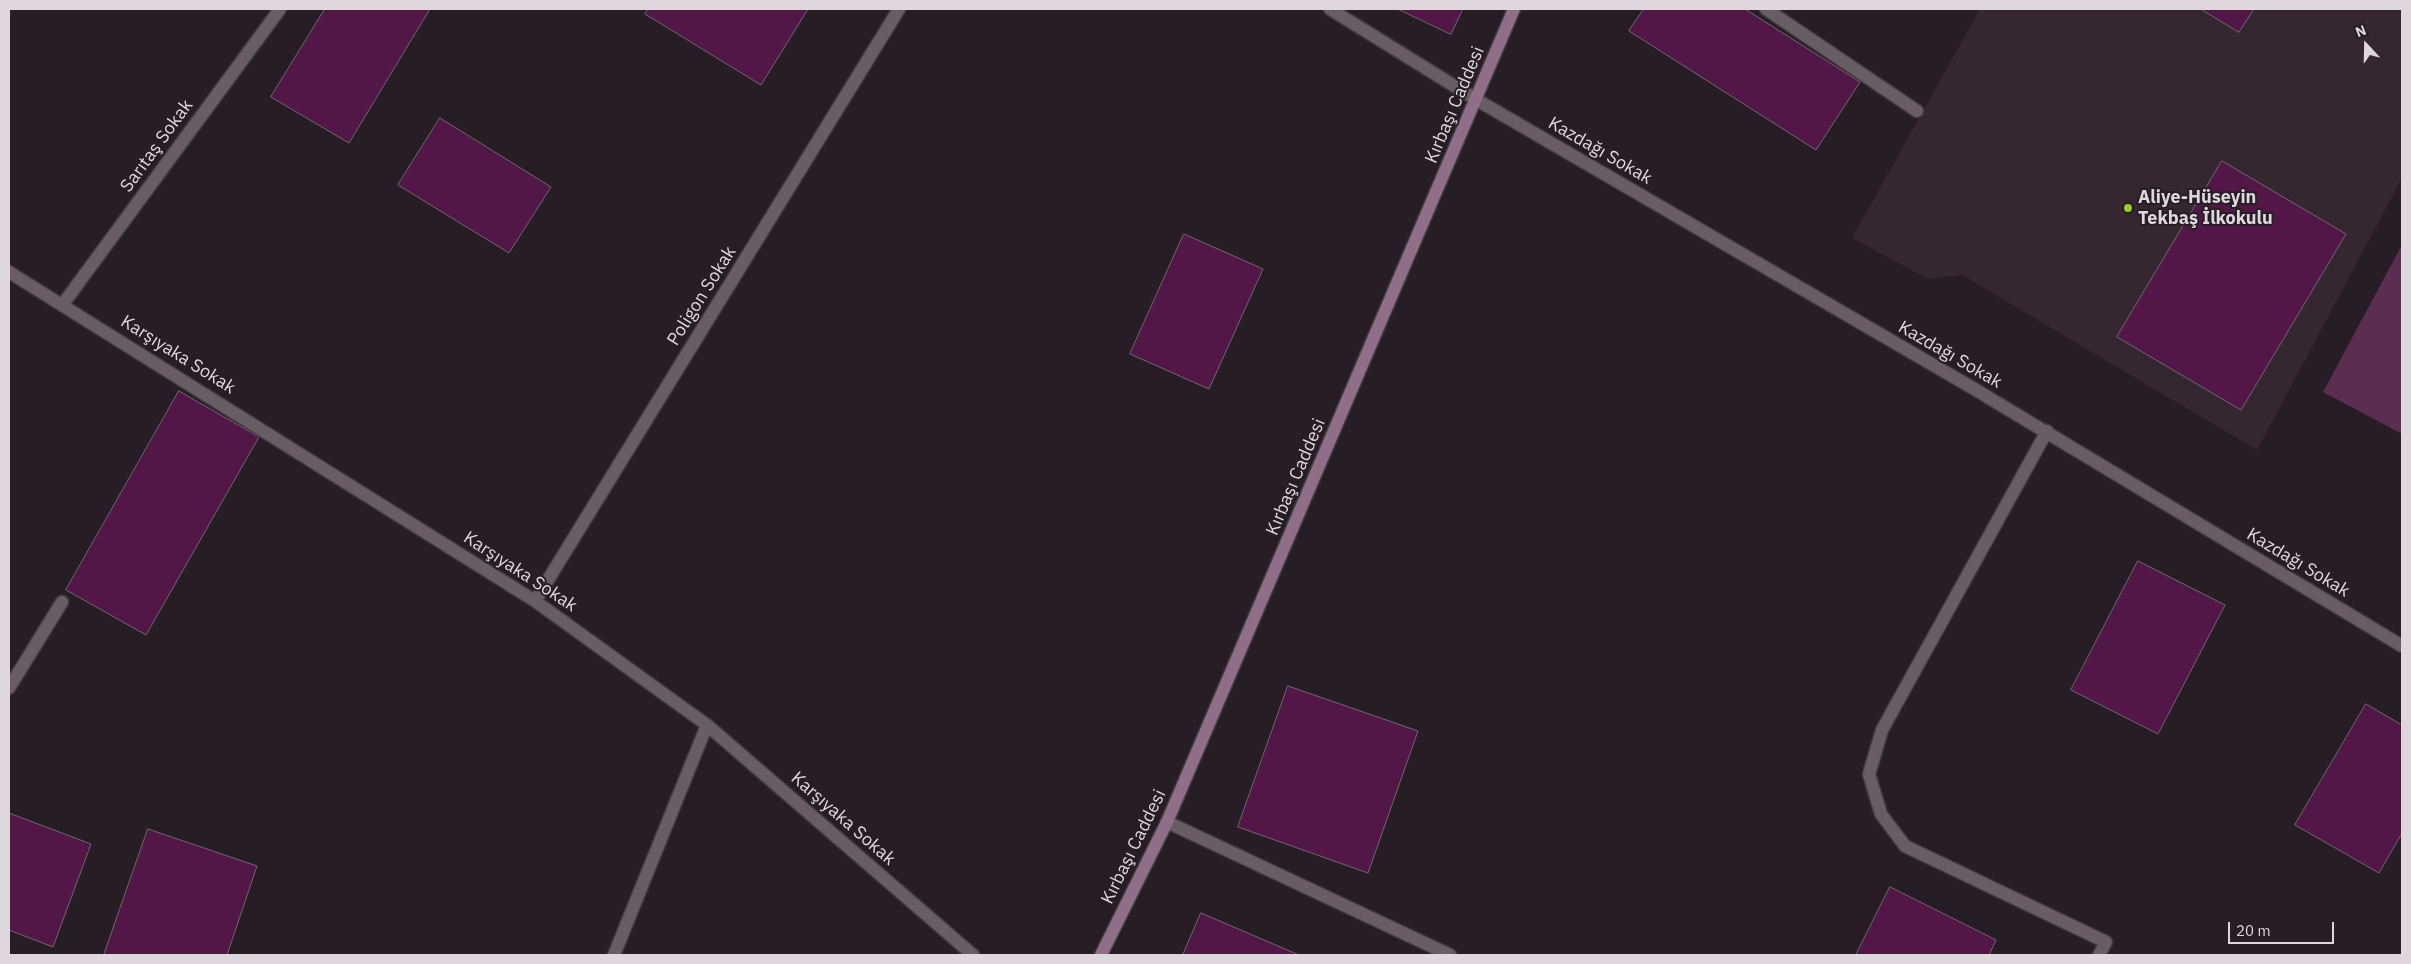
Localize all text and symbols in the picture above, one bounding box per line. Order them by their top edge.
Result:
north arrow [2341,20,2391,70]
text: N [2353,21,2369,41]
street label: Kırbaşı Caddesi [1421,43,1489,167]
street label: Sarıtaş Sokak [116,95,198,197]
street label: Kazdağı Sokak [1544,113,1656,189]
place label: Aliye-Hüseyin Tekbaş İlkokulu [2138,187,2273,230]
marker: Aliye-Hüseyin Tekbaş İlkokulu [2122,202,2134,214]
street label: Poligon Sokak [663,242,741,350]
street label: Karşıyaka Sokak [117,311,239,399]
street label: Kazdağı Sokak [1894,317,2006,393]
street label: Kırbaşı Caddesi [1262,415,1330,539]
street label: Kazdağı Sokak [2243,524,2353,602]
street label: Karşıyaka Sokak [459,527,581,617]
street label: Karşıyaka Sokak [786,768,900,870]
street label: Kırbaşı Caddesi [1097,786,1171,908]
scale bar [2231,912,2337,944]
text: 20 m [2236,921,2271,940]

